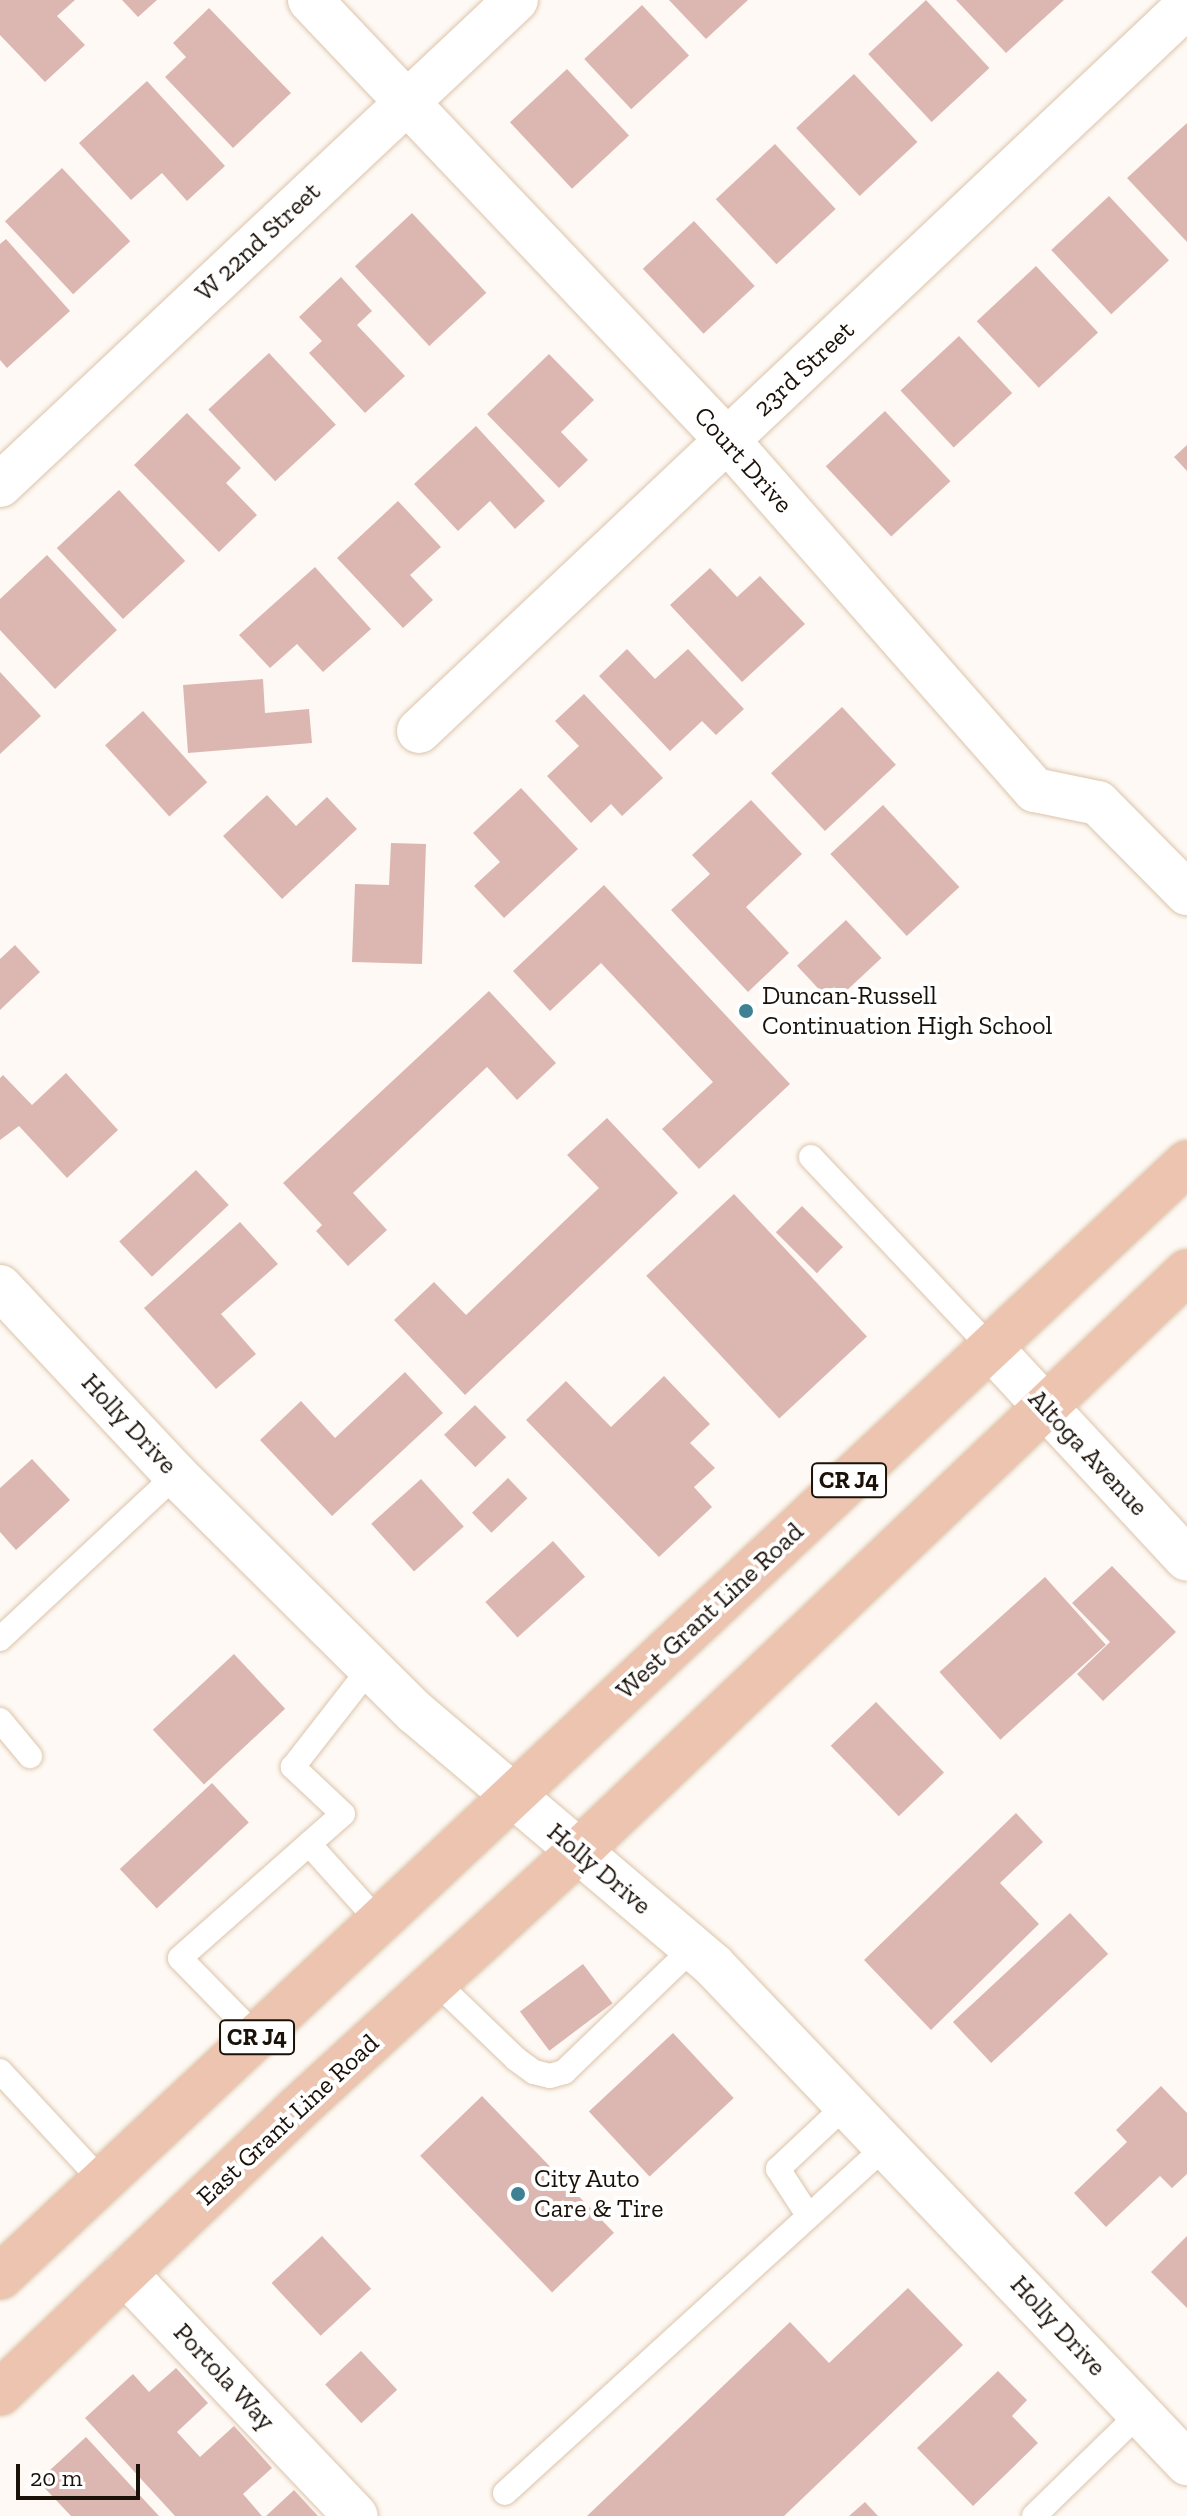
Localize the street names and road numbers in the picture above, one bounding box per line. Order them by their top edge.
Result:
street label: W 22nd Street [189,176,327,308]
street label: 23rd Street [747,315,861,423]
street label: Court Drive [687,400,799,520]
street label: Holly Drive [75,1367,183,1481]
street label: Altoga Avenue [1021,1383,1155,1523]
road number: CR J4 [809,1460,889,1500]
street label: West Grant Line Road [610,1516,810,1706]
street label: Holly Drive [541,1816,657,1922]
road number: CR J4 [217,2017,297,2057]
street label: East Grant Line Road [191,2028,385,2212]
street label: Holly Drive [1004,2269,1112,2383]
street label: Portola Way [166,2317,282,2437]

